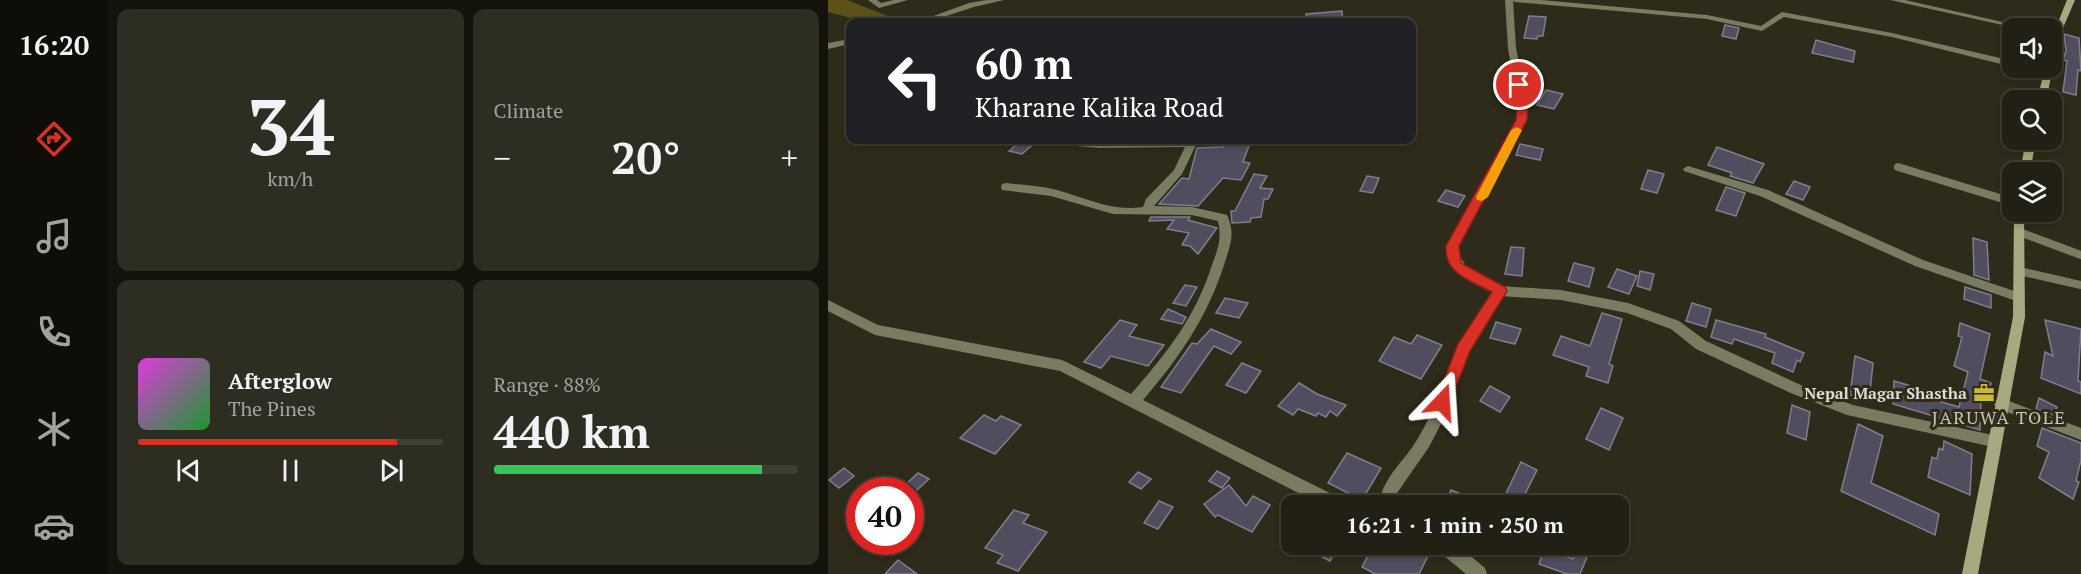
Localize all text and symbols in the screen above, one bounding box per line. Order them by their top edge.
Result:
map controls [2002,18,2062,222]
button: sound [2002,18,2062,78]
text: 16:20 [19,27,89,63]
text: 60 m [975,35,1073,91]
icon: left [876,42,954,120]
pin [1493,59,1544,110]
icon: arrive [1502,68,1535,101]
text: 34 [246,74,334,177]
text: Kharane Kalika Road [975,89,1224,125]
button: search [2002,90,2062,150]
text: Climate [494,97,563,124]
icon: directions [33,118,75,160]
text: 20° [611,127,680,187]
text: − [494,136,511,179]
text: + [780,136,798,179]
button: layers [2002,162,2062,222]
text: km/h [267,165,313,192]
icon: music [33,215,75,257]
icon: phone [33,311,75,353]
text: Afterglow [228,366,332,395]
position arrow [1410,370,1474,434]
text: Range · 88% [494,371,601,398]
office icon: Nepal Magar Shastha [1972,381,1996,405]
place label: Nepal Magar Shastha [1804,382,1967,404]
text: The Pines [228,395,316,422]
text: 440 km [494,401,650,461]
district label: JARUWA TOLE [1932,405,2066,429]
icon: climate [33,408,75,450]
icon: previous [172,454,205,487]
icon: pause [274,454,307,487]
icon: next [375,454,408,487]
speed limit sign: 40 [846,477,924,555]
icon: car [33,505,75,547]
text: 16:21 · 1 min · 250 m [1346,510,1564,539]

